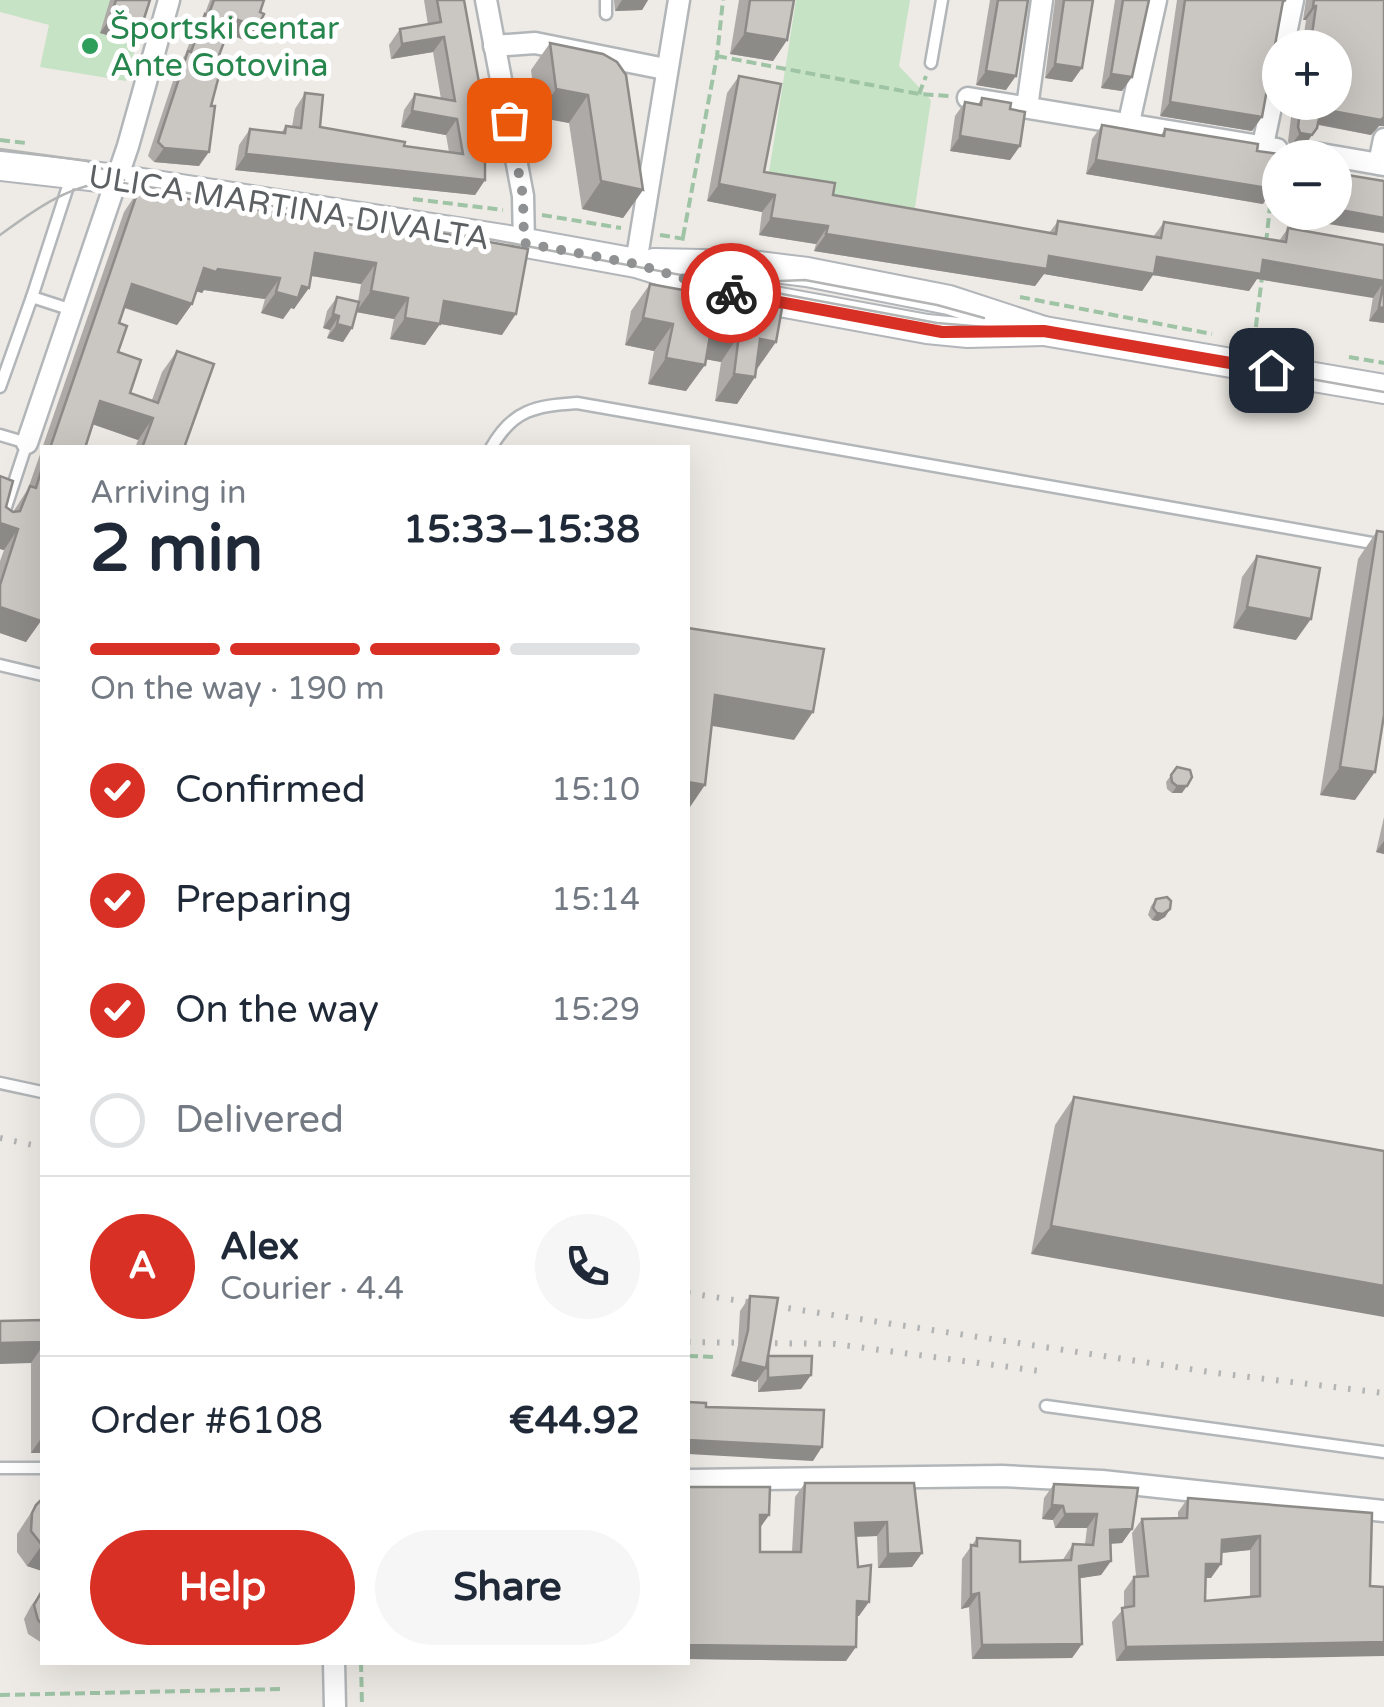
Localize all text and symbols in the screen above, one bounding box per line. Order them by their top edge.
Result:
place label: Športski centar Ante Gotovina [110,10,340,85]
map controls [1262,30,1352,230]
button: + [1262,30,1352,120]
marker: Športski centar Ante Gotovina [79,35,101,57]
pin [467,78,552,163]
icon: bag [482,93,537,148]
button: − [1262,140,1352,230]
street label: ULICA MARTINA DIVALTA [86,157,492,258]
courier [681,243,781,343]
icon: bike [704,266,759,321]
pin [1229,328,1314,413]
icon: home [1244,343,1299,398]
text: Arriving in [90,474,247,512]
text: 15:33–15:38 [403,507,640,553]
text: 2 min [90,510,263,589]
text: On the way · 190 m [90,670,385,708]
icon: check [90,763,145,818]
text: Confirmed [175,767,366,813]
text: 15:10 [551,771,640,809]
icon: check [90,873,145,928]
text: Preparing [175,877,352,923]
text: 15:14 [551,881,640,919]
icon: check [90,983,145,1038]
text: On the way [175,987,379,1033]
text: 15:29 [551,991,640,1029]
text: Delivered [175,1097,344,1143]
button: phone [535,1214,640,1319]
text: Alex [220,1224,299,1270]
text: A [128,1243,157,1289]
text: Courier · 4.4 [220,1270,404,1308]
text: Order #6108 [90,1398,323,1444]
text: €44.92 [509,1398,640,1444]
button: Help [90,1530,355,1645]
button: Share [375,1530,640,1645]

